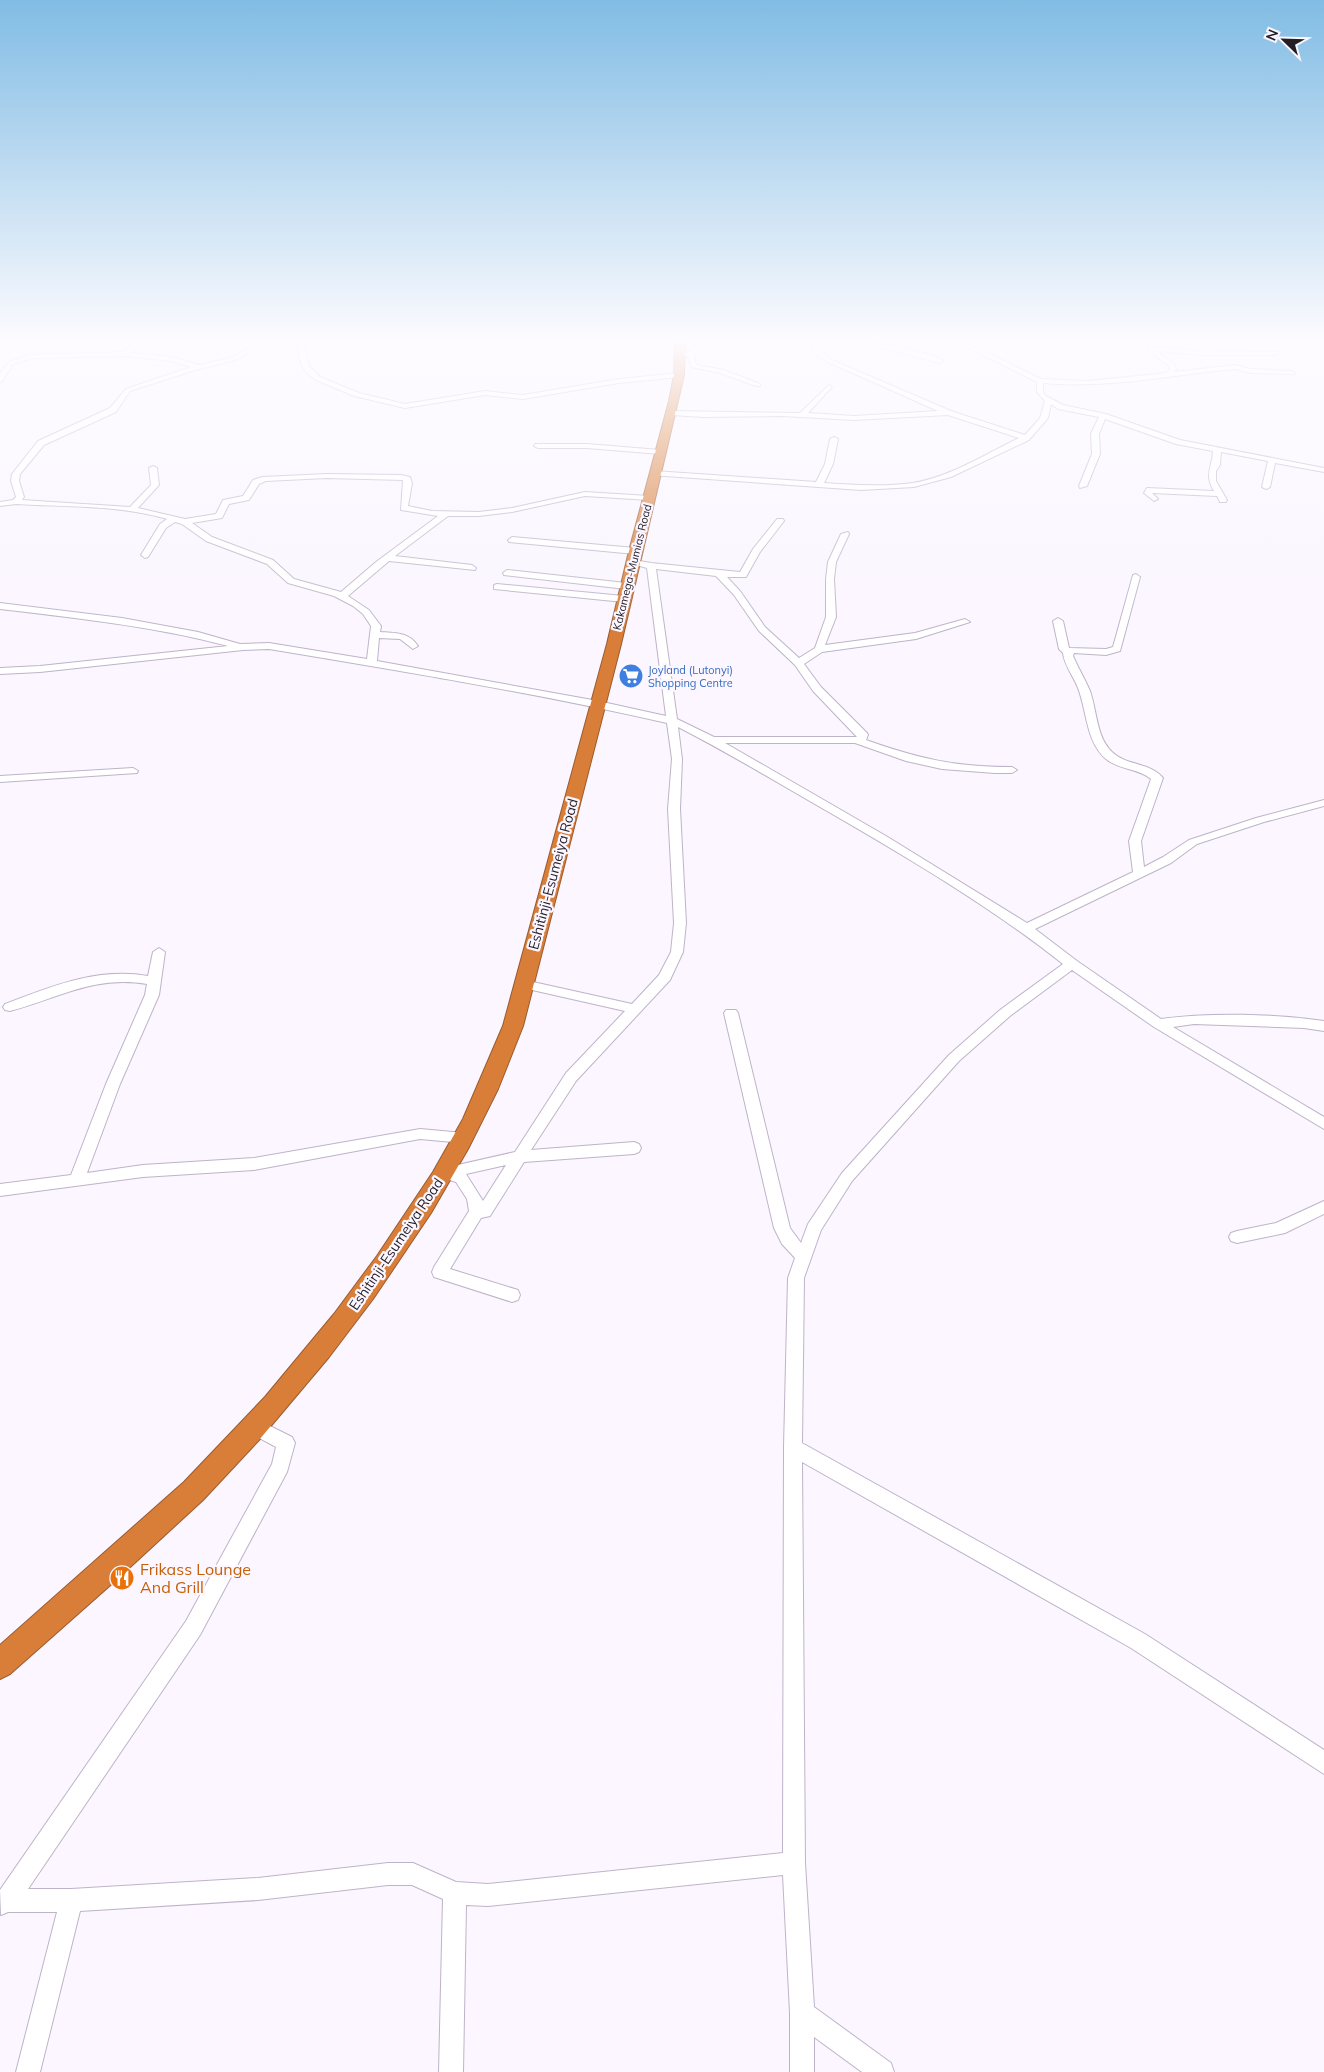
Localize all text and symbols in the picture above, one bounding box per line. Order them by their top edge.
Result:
north arrow [1259,15,1309,65]
text: N [1262,27,1282,43]
street label: Kakamega-Mumias Road [610,503,654,631]
supermarket icon: Joyland (Lutonyi) Shopping Centre [618,663,644,689]
place label: Joyland (Lutonyi) Shopping Centre [648,663,733,690]
street label: Eshitinji-Esumeiya Road [524,796,582,952]
street label: Eshitinji-Esumeiya Road [345,1174,447,1314]
place label: Frikass Lounge And Grill [140,1559,251,1597]
restaurant icon: Frikass Lounge And Grill [109,1565,135,1591]

